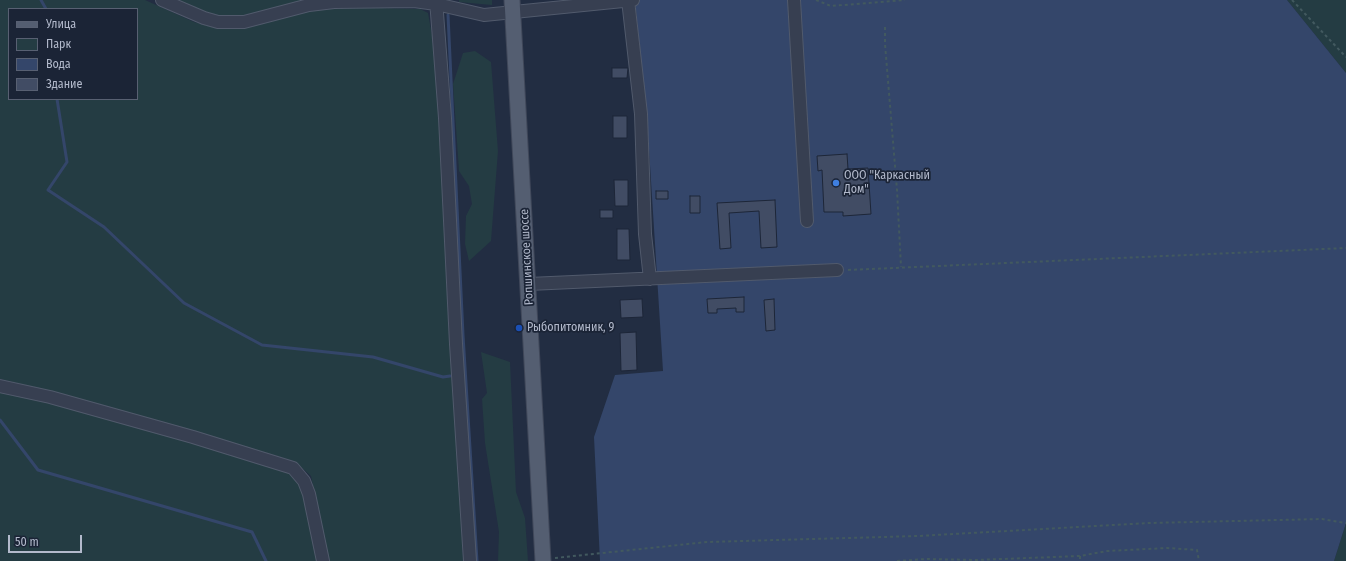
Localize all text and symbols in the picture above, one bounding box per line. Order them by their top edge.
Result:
legend [8,8,138,100]
text: Улица [46,17,76,31]
text: Парк [46,37,71,51]
text: Вода [46,57,71,71]
text: Здание [46,77,82,91]
place label: ООО "Каркасный Дом" [844,169,930,197]
marker: ООО "Каркасный Дом" [831,178,841,188]
street label: Ропшинское шоссе [517,209,537,305]
place label: Рыбопитомник, 9 [527,321,614,335]
marker: Рыбопитомник, 9 [514,323,524,333]
scale bar [10,527,84,553]
text: 50 m [15,535,39,549]

